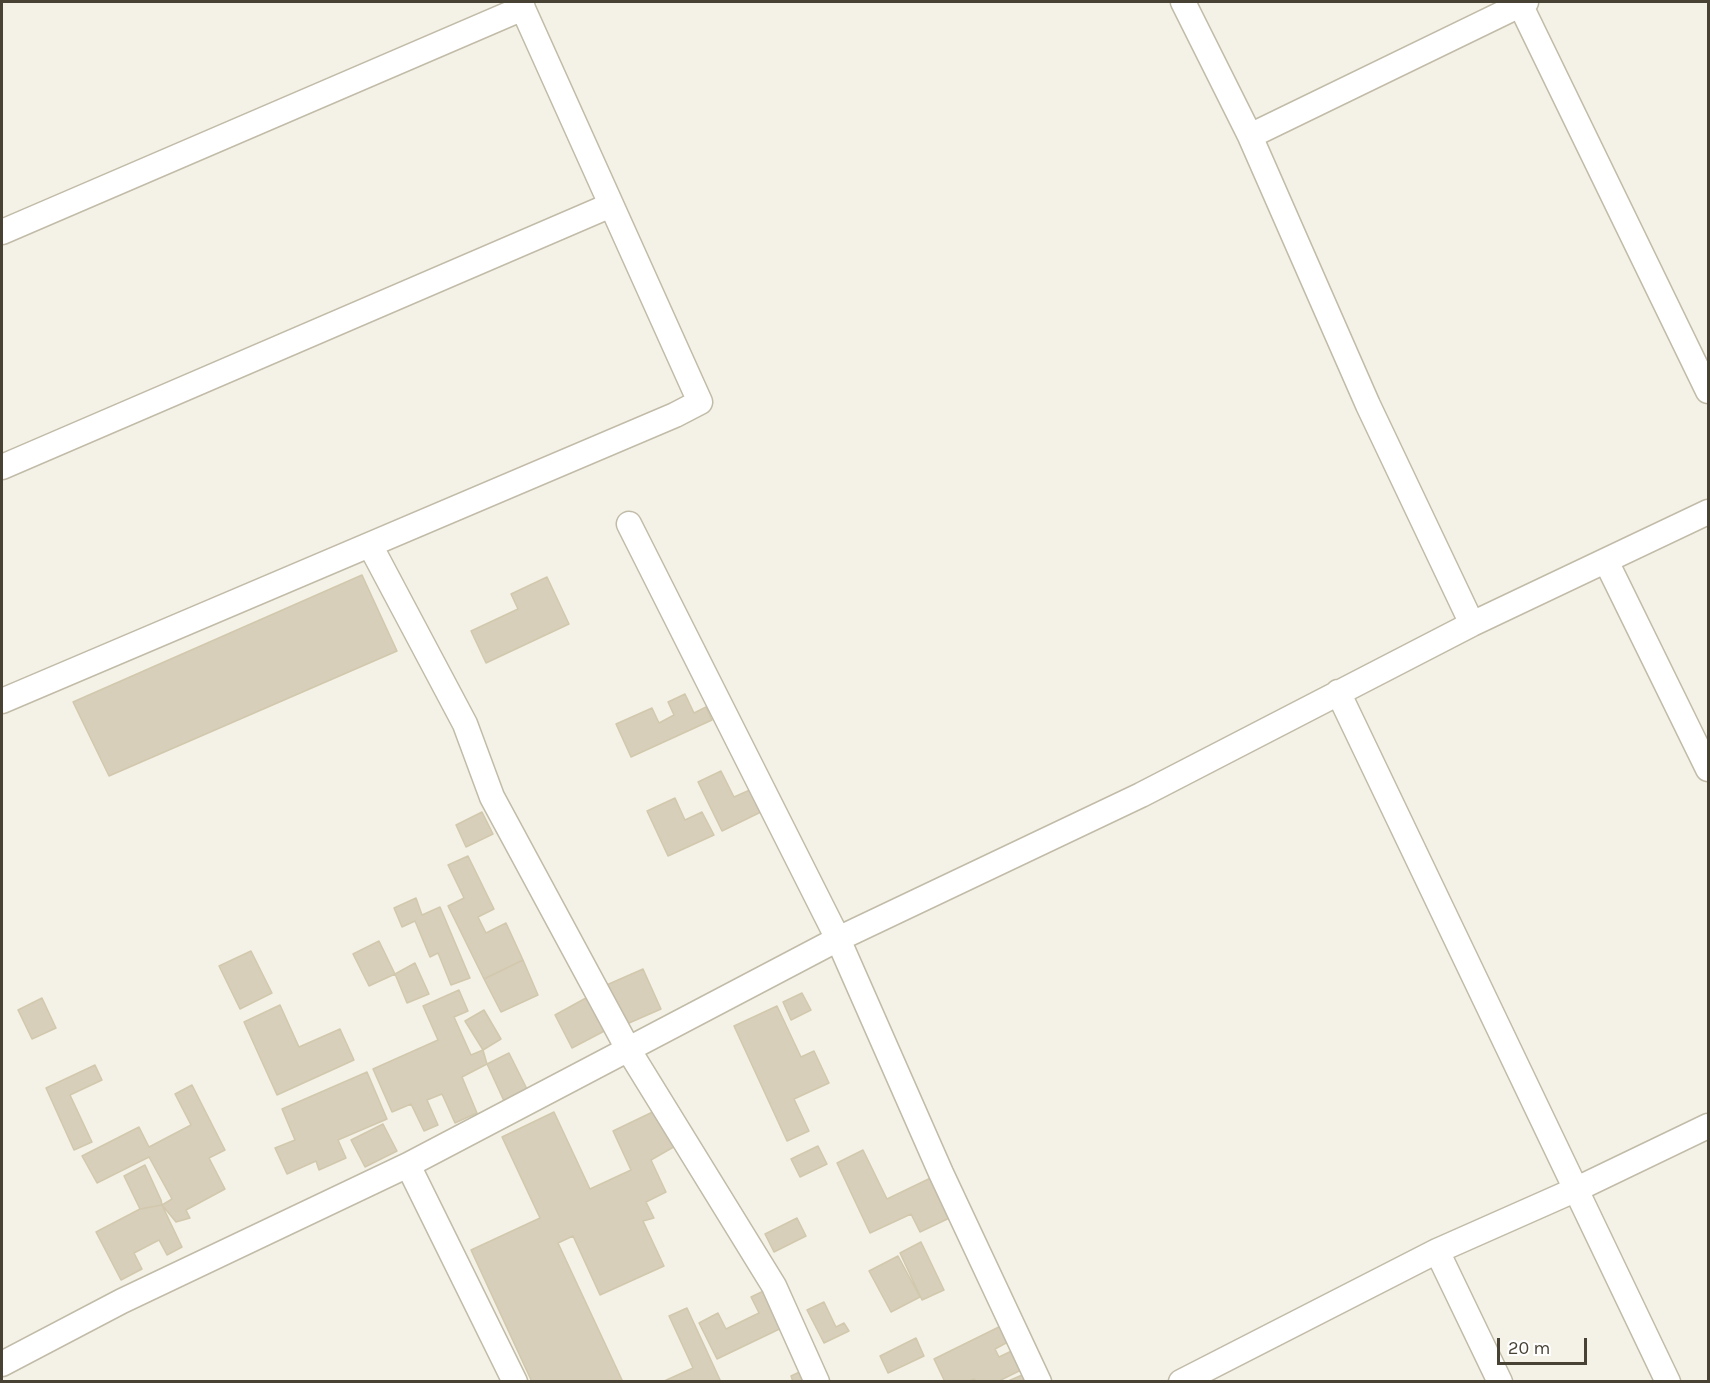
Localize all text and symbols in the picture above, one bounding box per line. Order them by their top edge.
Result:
scale bar [1500,1326,1590,1364]
text: 20 m [1508,1337,1550,1359]

